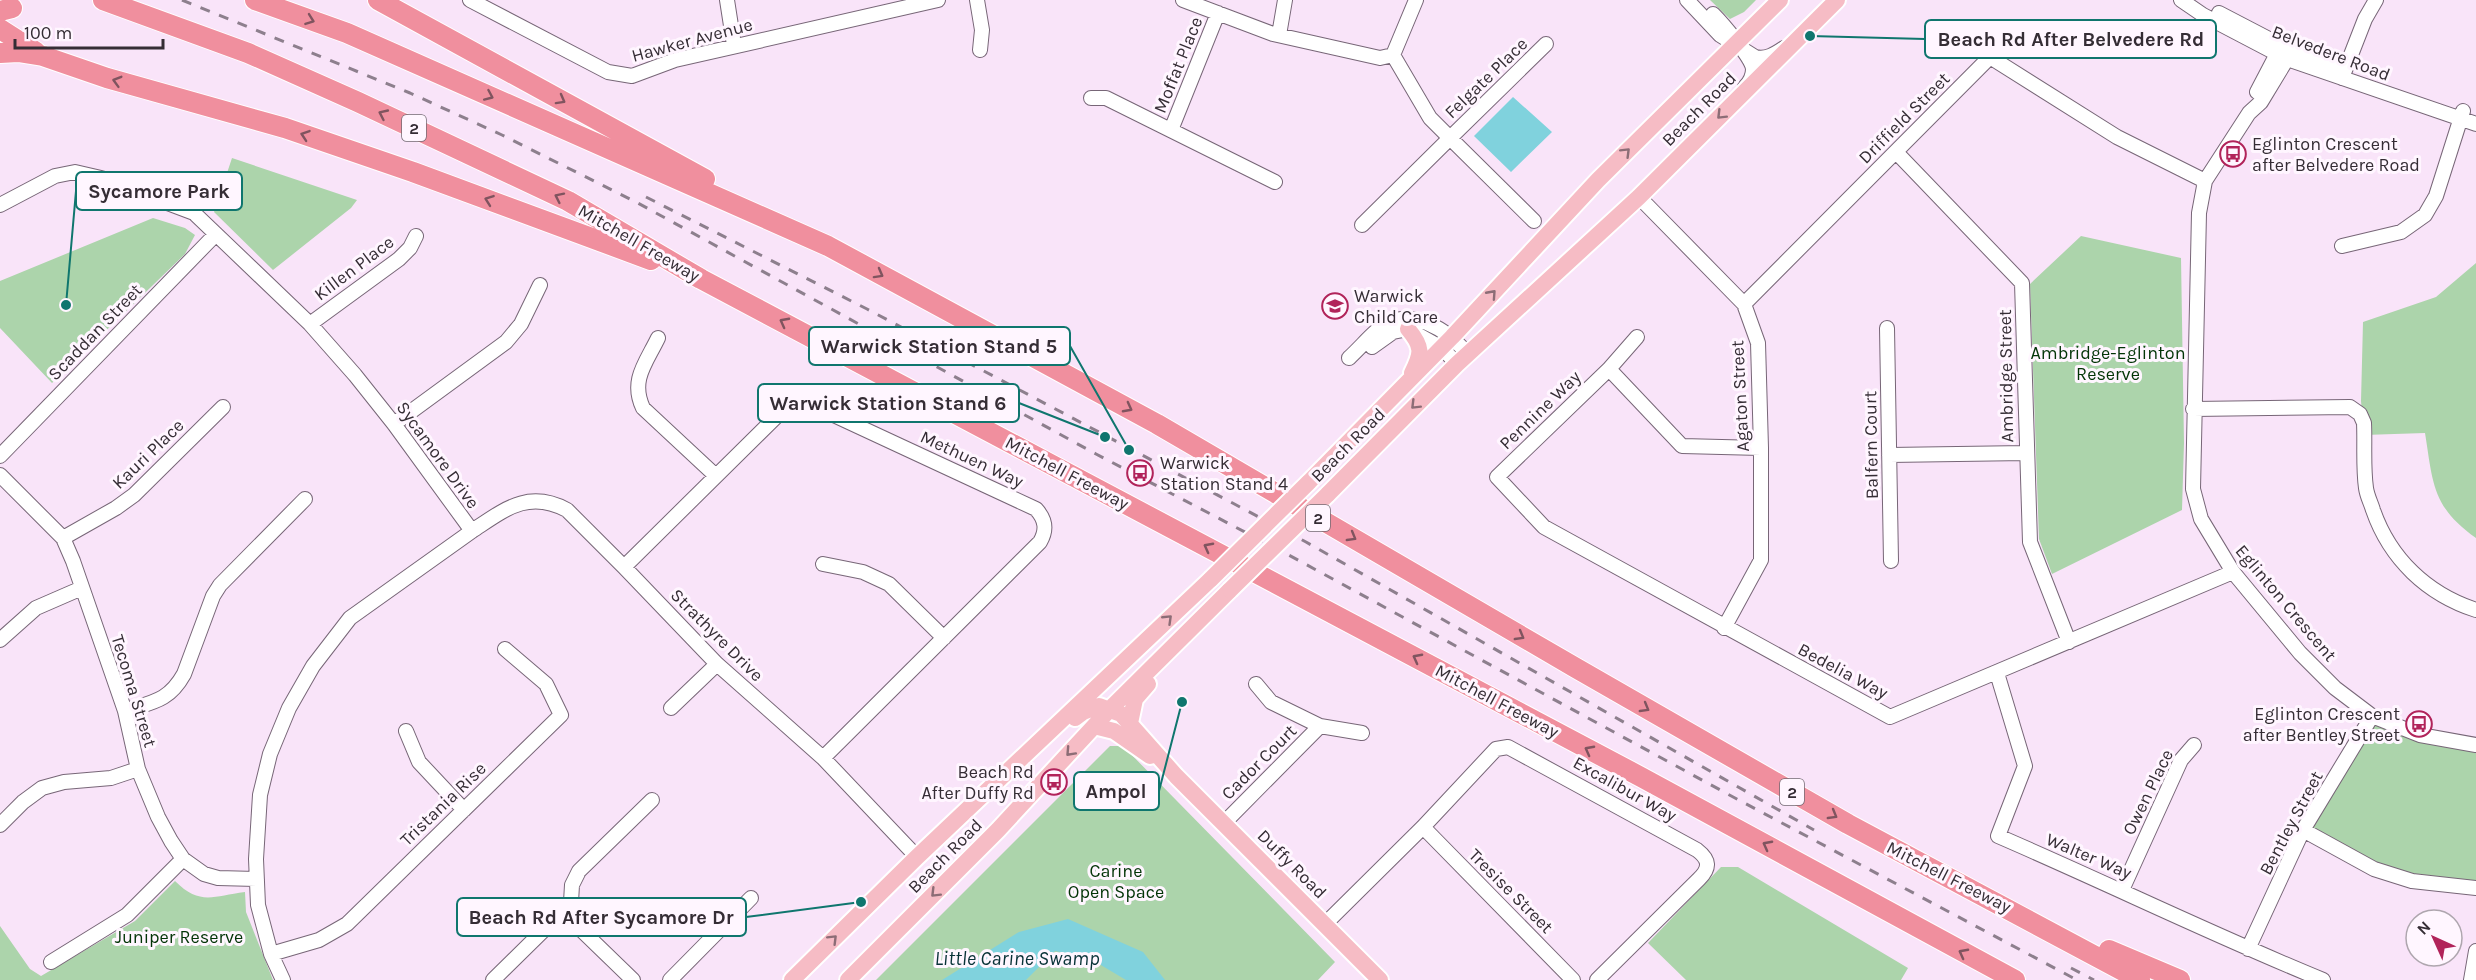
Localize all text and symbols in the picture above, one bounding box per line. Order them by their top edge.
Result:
scale bar [15,12,164,50]
one-way arrow [304,12,315,25]
street label: Hawker Avenue [629,13,755,67]
street label: Moffat Place [1149,14,1207,116]
callout: Beach Rd After Belvedere Rd [1925,20,2216,58]
street label: Belvedere Road [2269,20,2393,86]
text: 100 m [24,22,72,44]
text: Beach Rd After Belvedere Rd [1938,28,2204,51]
street label: Felgate Place [1440,33,1532,123]
street label: Beach Road [1657,67,1741,151]
street label: Driffield Street [1854,68,1954,168]
one-way arrow [112,76,123,88]
one-way arrow [483,89,494,101]
one-way arrow [554,93,565,104]
one-way arrow [1717,108,1728,119]
one-way arrow [379,109,390,121]
road number: 2 [402,115,426,141]
one-way arrow [300,130,311,142]
place label: Eglinton Crescent after Belvedere Road [2252,133,2420,176]
bus stop icon: Eglinton Crescent after Belvedere Road [2218,139,2248,169]
one-way arrow [1618,149,1629,160]
callout: Sycamore Park [76,172,242,210]
text: Sycamore Park [88,180,230,203]
one-way arrow [555,193,566,205]
one-way arrow [484,194,495,207]
street label: Mitchell Freeway [574,199,704,287]
street label: Killen Place [310,231,398,305]
one-way arrow [873,267,883,278]
street label: Scaddan Street [43,279,147,385]
place label: Warwick Child Care [1354,285,1438,328]
one-way arrow [1485,290,1496,301]
school or university icon: Warwick Child Care [1320,291,1350,321]
street label: Ambridge Street [1994,309,2018,443]
one-way arrow [779,318,790,329]
callout: Warwick Station Stand 5 [809,327,1070,365]
text: Warwick Station Stand 5 [821,335,1057,358]
street label: Agaton Street [1726,339,1754,452]
park label: Ambridge-Eglinton Reserve [2030,342,2186,385]
street label: Pennine Way [1495,365,1586,454]
callout: Warwick Station Stand 6 [758,384,1019,422]
street label: Balfern Court [1859,390,1883,499]
text: Warwick Station Stand 6 [770,392,1006,415]
street label: Sycamore Drive [392,397,484,513]
one-way arrow [1412,398,1423,409]
one-way arrow [1122,401,1132,412]
street label: Beach Road [1306,403,1390,487]
street label: Kauri Place [108,414,188,494]
street label: Methuen Way [917,426,1028,493]
street label: Mitchell Freeway [1001,431,1133,515]
place label: Warwick Station Stand 4 [1160,452,1288,495]
bus stop icon: Warwick Station Stand 4 [1125,458,1155,488]
road number: 2 [1306,505,1330,531]
one-way arrow [1346,530,1356,542]
street label: Eglinton Crescent [2231,540,2341,666]
one-way arrow [1203,543,1214,554]
street label: Strathyre Drive [666,584,768,686]
one-way arrow [1161,616,1172,627]
one-way arrow [1514,628,1524,640]
street label: Tecoma Street [106,632,162,750]
street label: Bedelia Way [1794,638,1892,704]
one-way arrow [1413,654,1423,665]
street label: Mitchell Freeway [1431,659,1563,743]
one-way arrow [1639,701,1649,712]
place label: Eglinton Crescent after Bentley Street [2243,703,2400,746]
bus stop icon: Eglinton Crescent after Bentley Street [2404,709,2434,739]
street label: Cador Court [1217,720,1301,804]
one-way arrow [1066,745,1077,755]
one-way arrow [1585,746,1595,757]
street label: Owen Place [2118,746,2178,838]
street label: Excalibur Way [1569,751,1681,827]
street label: Tristania Rise [395,757,491,851]
place label: Beach Rd After Duffy Rd [921,761,1034,804]
bus stop icon: Beach Rd After Duffy Rd [1039,767,1069,797]
street label: Bentley Street [2254,767,2328,879]
callout: Ampol [1074,772,1159,810]
road number: 2 [1780,779,1804,805]
text: Ampol [1085,780,1147,803]
one-way arrow [1826,808,1837,819]
street label: Beach Road [903,814,987,898]
street label: Duffy Road [1253,825,1331,903]
street label: Walter Way [2043,828,2136,884]
street label: Mitchell Freeway [1883,836,2016,918]
one-way arrow [1763,841,1774,852]
street label: Tresise Street [1464,844,1558,938]
park label: Carine Open Space [1068,860,1164,903]
one-way arrow [932,885,943,896]
callout: Beach Rd After Sycamore Dr [457,898,746,936]
text: Beach Rd After Sycamore Dr [468,906,734,929]
north arrow [2404,908,2464,968]
text: N [2413,917,2435,939]
park label: Juniper Reserve [115,926,243,948]
one-way arrow [827,935,837,946]
water label: Little Carine Swamp [934,947,1100,970]
one-way arrow [1959,949,1970,960]

